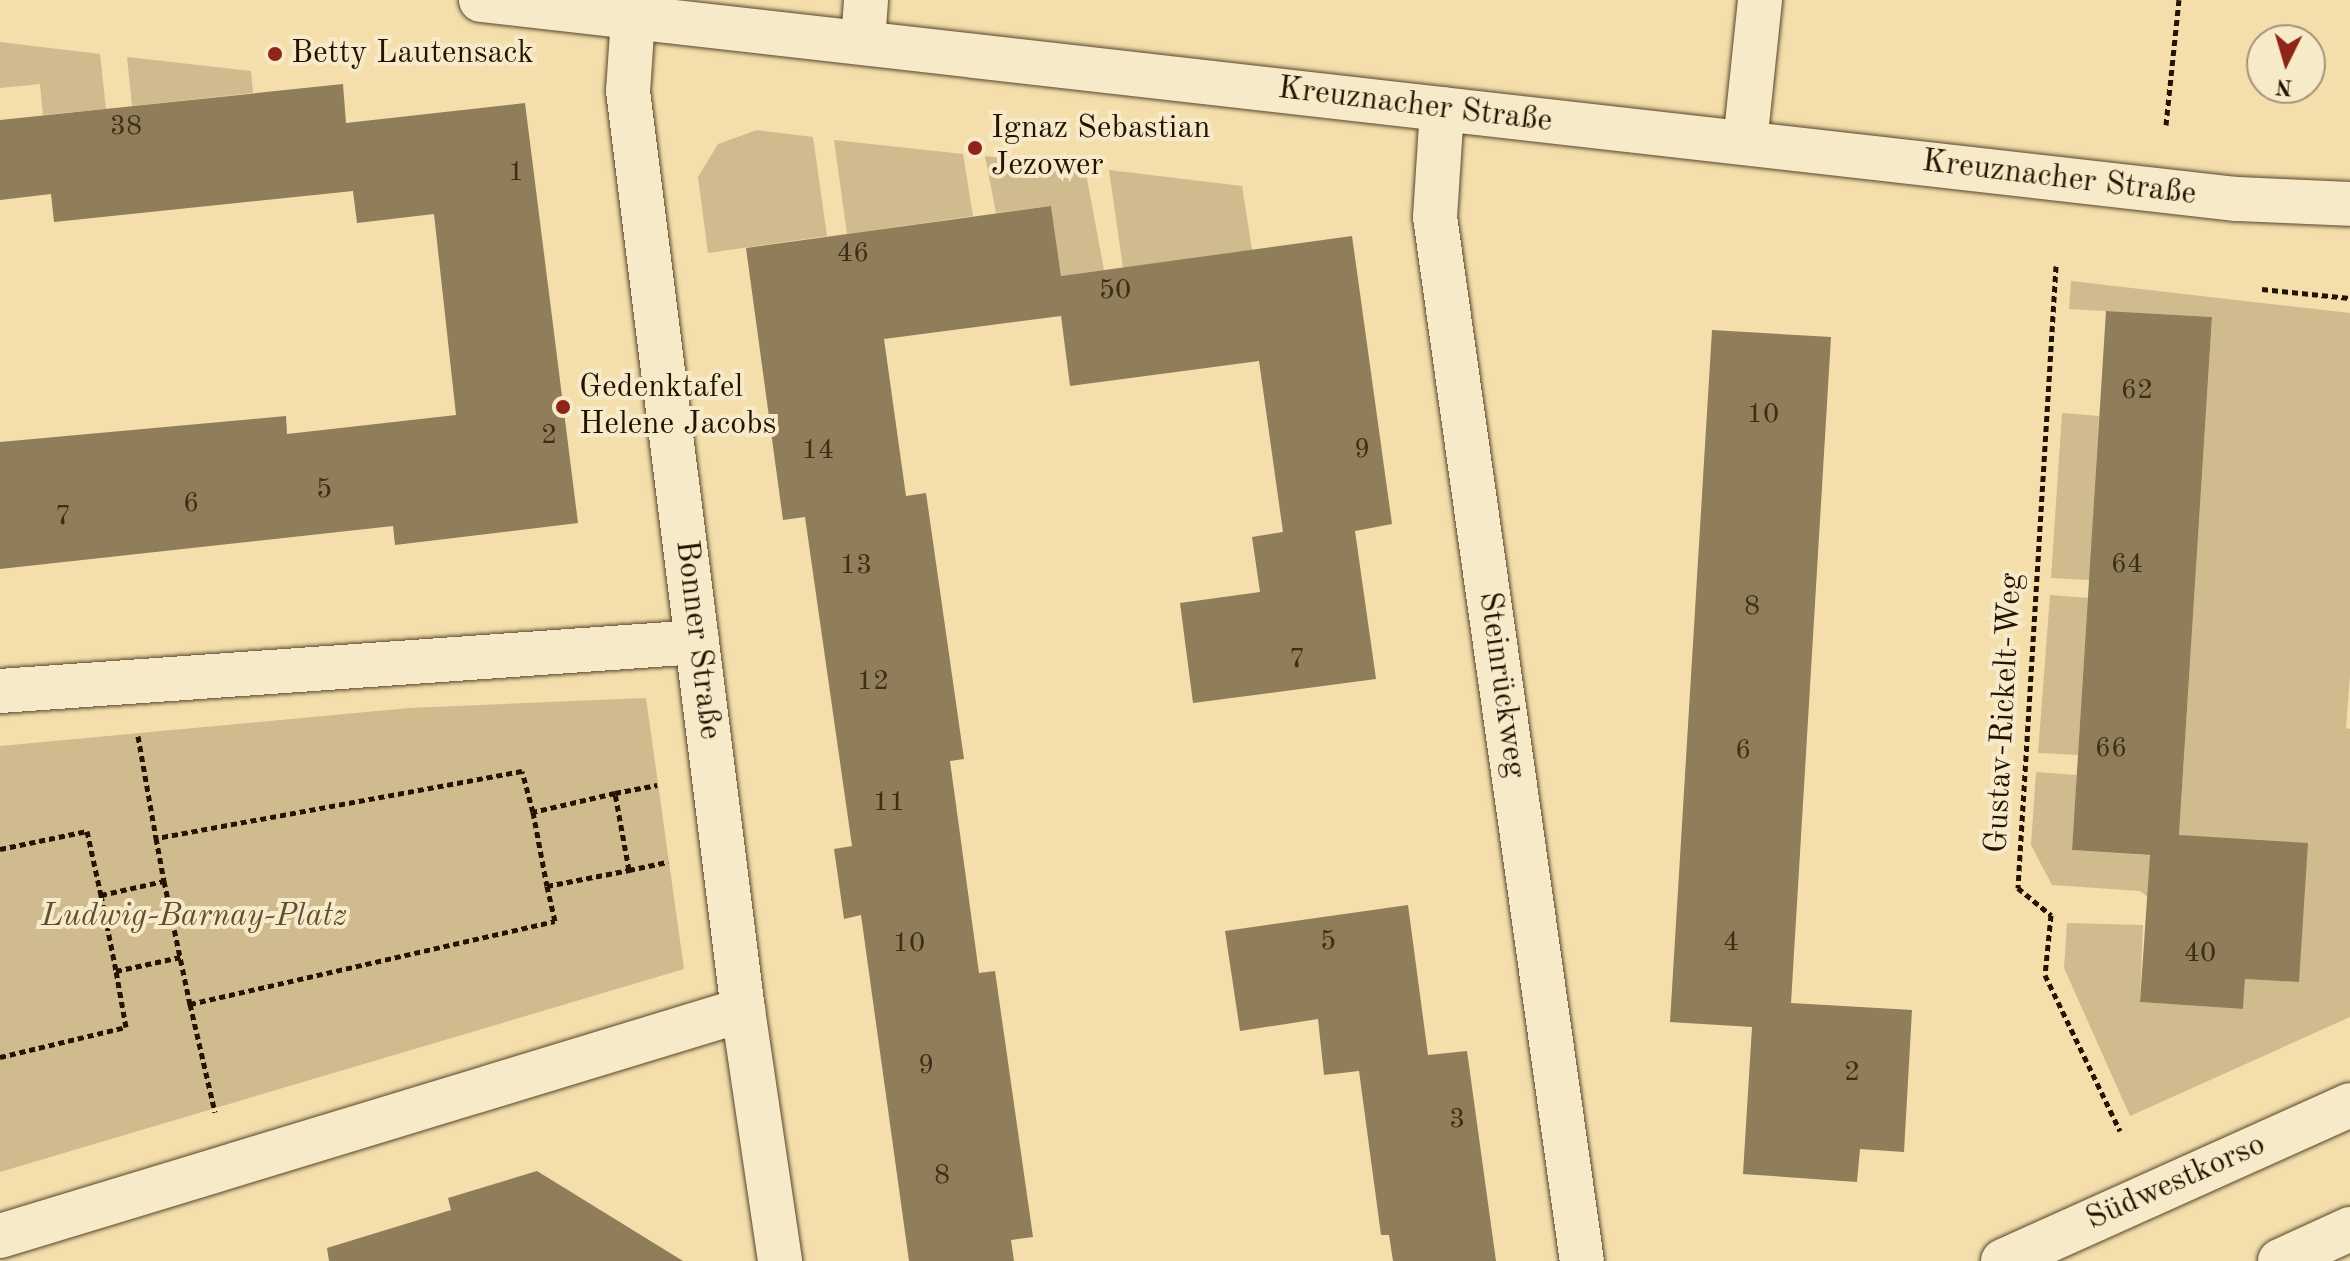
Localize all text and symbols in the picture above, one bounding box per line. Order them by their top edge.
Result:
north arrow [2246,24,2326,104]
place label: Betty Lautensack [291,35,534,73]
marker: Betty Lautensack [266,45,284,63]
street label: Kreuznacher Straße [1276,70,1554,142]
text: N [2275,74,2293,98]
house number: 38 [110,110,142,144]
place label: Ignaz Sebastian Jezower [991,111,1211,186]
marker: Ignaz Sebastian Jezower [966,139,984,157]
street label: Kreuznacher Straße [1920,143,2198,215]
house number: 1 [508,156,524,190]
house number: 46 [837,237,869,271]
house number: 50 [1099,274,1131,308]
place label: Gedenktafel Helene Jacobs [579,370,776,445]
house number: 62 [2121,374,2153,408]
marker: Gedenktafel Helene Jacobs [554,398,572,416]
house number: 10 [1747,398,1779,432]
house number: 2 [541,419,557,453]
house number: 9 [1354,433,1370,467]
house number: 14 [802,434,834,468]
house number: 5 [316,473,332,507]
house number: 6 [183,487,199,521]
house number: 7 [55,500,71,534]
street label: Bonner Straße [666,538,728,742]
house number: 64 [2111,548,2143,582]
house number: 13 [840,549,872,583]
street label: Gustav-Rickelt-Weg [1978,572,2032,854]
street label: Steinrückweg [1469,589,1533,781]
house number: 8 [1744,590,1760,624]
house number: 7 [1289,643,1305,677]
house number: 12 [857,665,889,699]
house number: 66 [2095,732,2127,766]
house number: 6 [1735,734,1751,768]
house number: 11 [873,786,905,820]
park label: Ludwig-Barnay-Platz [41,898,347,936]
house number: 5 [1320,925,1336,959]
house number: 4 [1723,926,1739,960]
house number: 10 [893,927,925,961]
house number: 40 [2184,937,2216,971]
house number: 9 [918,1049,934,1083]
house number: 2 [1844,1056,1860,1090]
house number: 3 [1449,1103,1465,1137]
street label: Südwestkorso [2080,1126,2272,1240]
house number: 8 [934,1159,950,1193]

